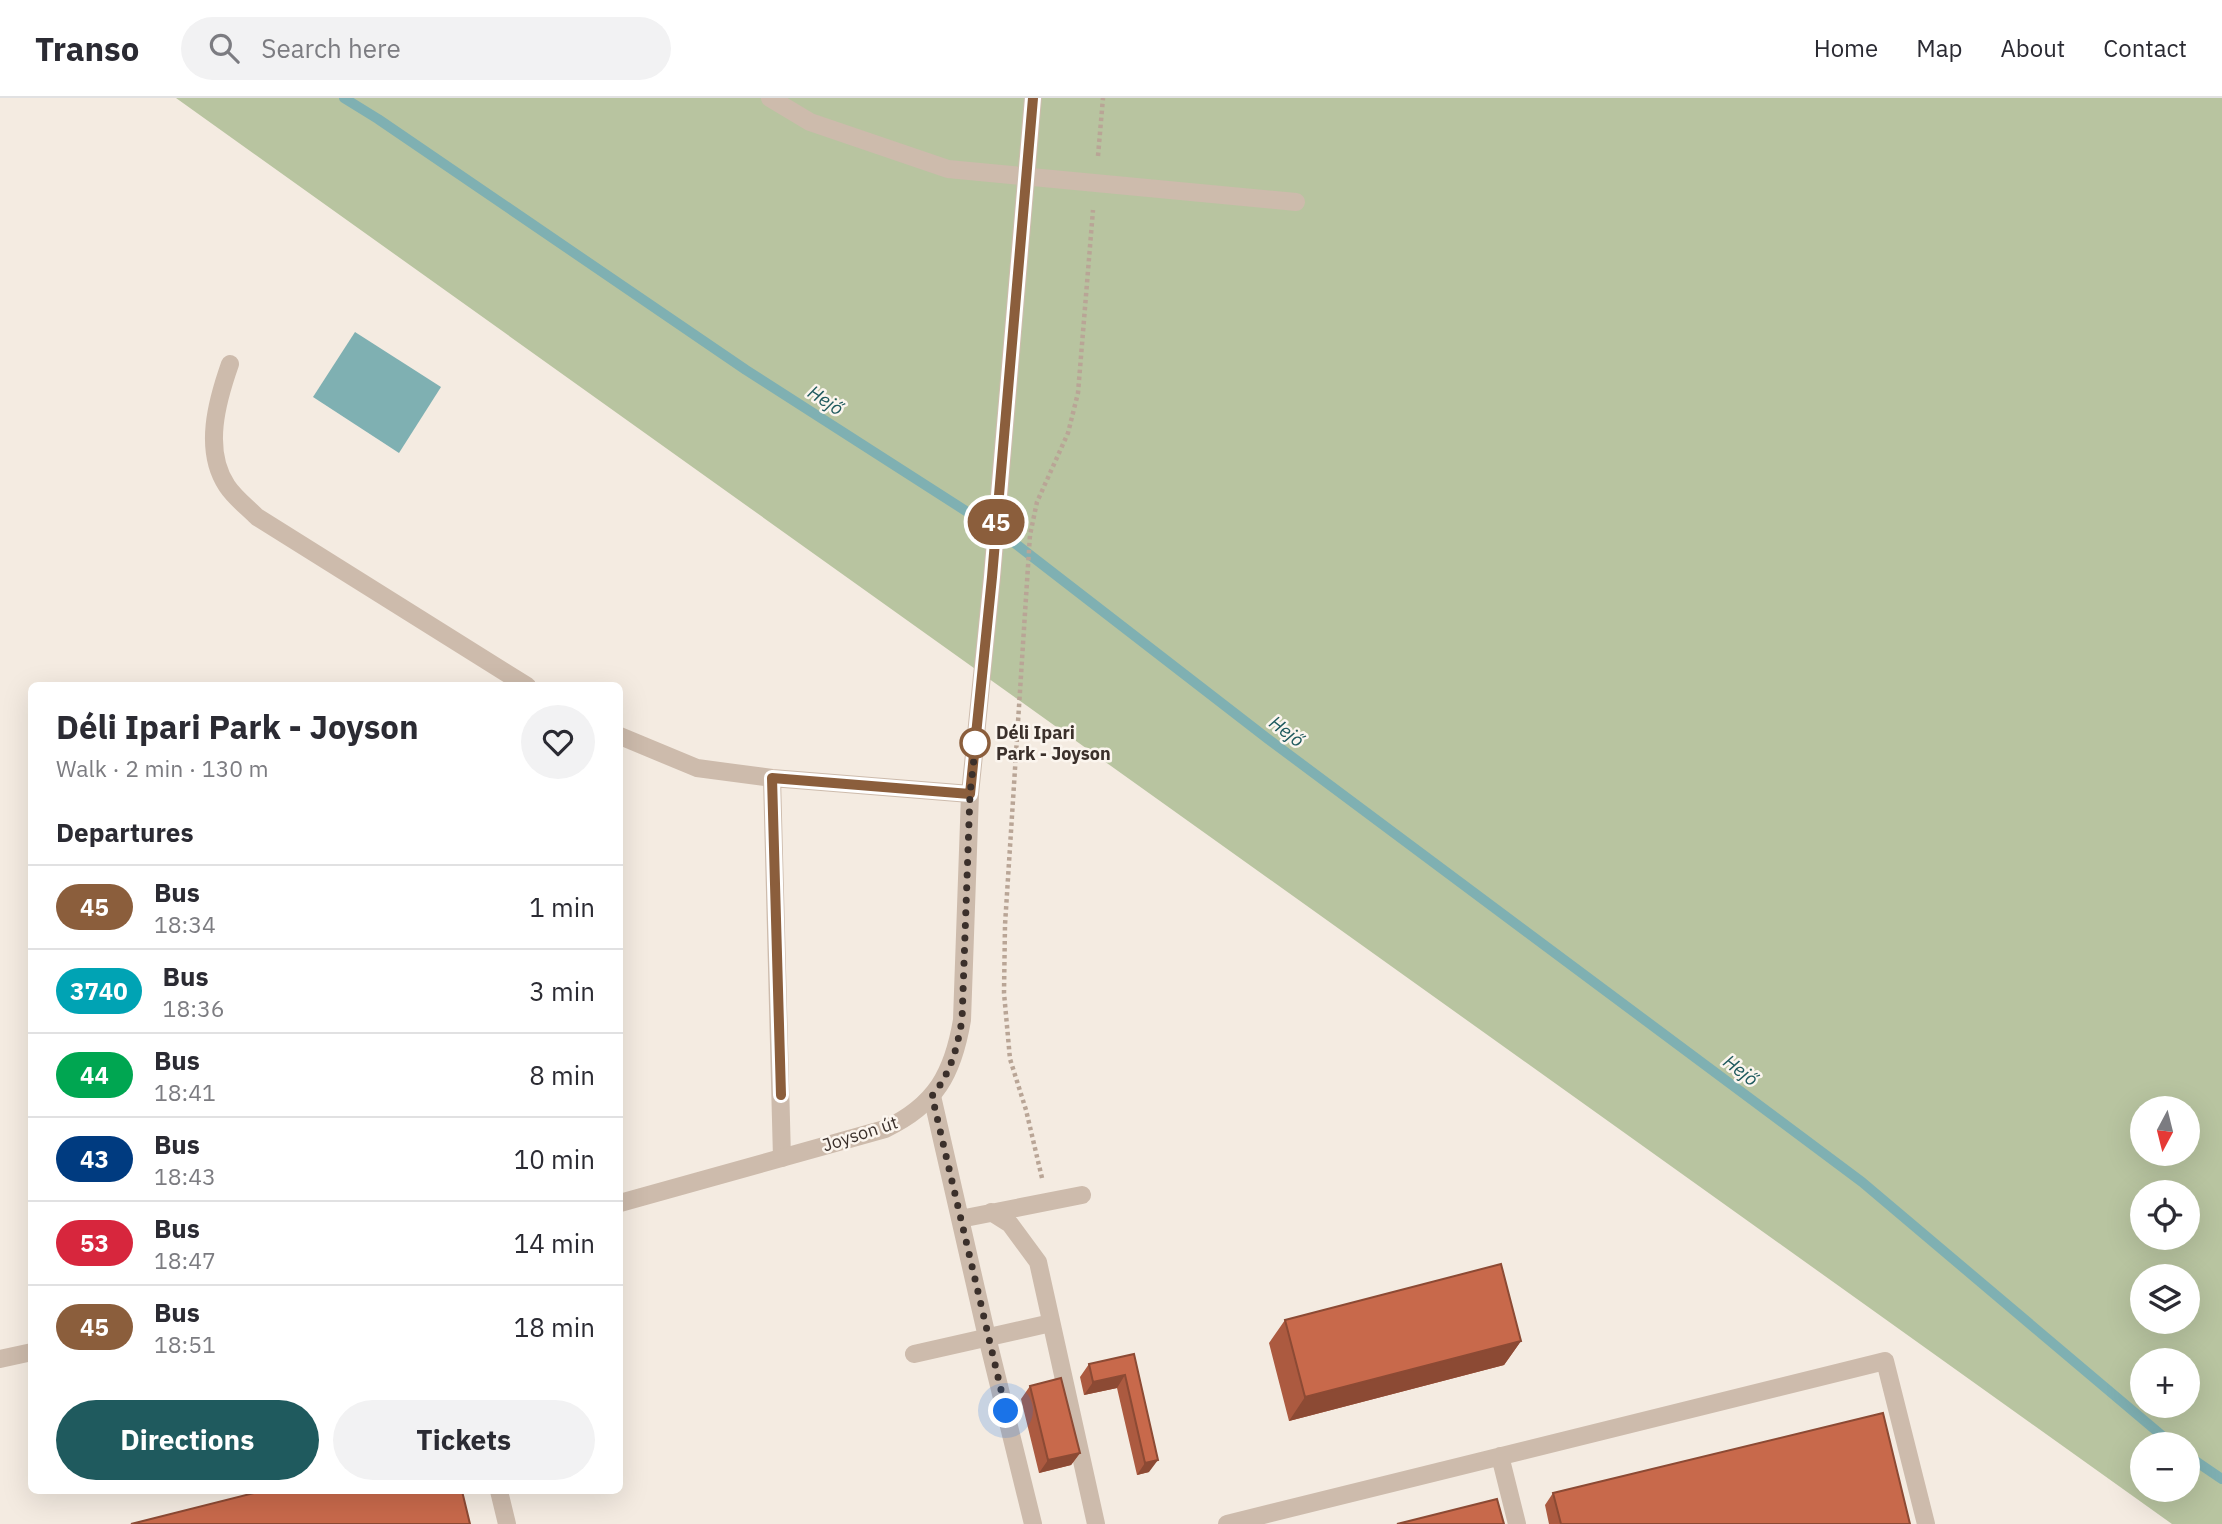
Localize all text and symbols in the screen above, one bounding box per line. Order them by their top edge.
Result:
search box [181,17,671,80]
text: Transo [35,27,139,70]
icon: search [205,29,243,67]
text: Search here [261,31,401,65]
text: Home [1814,32,1878,64]
text: Map [1916,32,1962,64]
text: About [2000,32,2065,64]
text: Contact [2103,32,2187,64]
water label: Hejő [804,380,849,421]
line badge: 45 [964,499,1028,545]
text: 45 [982,506,1010,538]
text: Déli Ipari Park - Joyson [56,705,419,748]
button: heart [521,705,595,779]
water label: Hejő [1265,710,1310,752]
place label: Déli Ipari Park - Joyson [996,721,1111,765]
marker: Déli Ipari Park - Joyson [960,728,990,758]
text: Walk · 2 min · 130 m [56,753,269,783]
text: Departures [56,815,194,849]
text: Bus [154,875,200,909]
text: 1 min [529,890,595,924]
text: 45 [80,891,109,923]
text: 18:34 [154,909,216,939]
text: Bus [163,959,209,993]
text: 3 min [529,974,595,1008]
text: 3740 [70,975,128,1007]
text: 18:36 [163,993,225,1023]
text: Bus [154,1043,200,1077]
water label: Hejő [1719,1049,1764,1091]
text: 8 min [529,1058,595,1092]
text: 44 [80,1059,109,1091]
text: 18:41 [154,1077,216,1107]
north arrow [2130,1096,2200,1166]
map controls [2130,1096,2200,1502]
street label: Joyson út [819,1111,900,1157]
text: Bus [154,1127,200,1161]
text: 10 min [514,1142,595,1176]
text: 43 [80,1143,109,1175]
text: 18:43 [154,1161,216,1191]
button: locate [2130,1180,2200,1250]
text: Bus [154,1211,200,1245]
text: 14 min [514,1226,595,1260]
text: 53 [80,1227,109,1259]
text: 18:47 [154,1245,216,1275]
button: layers [2130,1264,2200,1334]
text: Bus [154,1295,200,1329]
text: 18 min [514,1310,595,1344]
text: 45 [80,1311,109,1343]
text: 18:51 [154,1329,216,1359]
button: + [2130,1348,2200,1418]
your location [988,1393,1023,1428]
button: Directions [56,1400,319,1480]
button: Tickets [333,1400,595,1480]
button: − [2130,1432,2200,1502]

